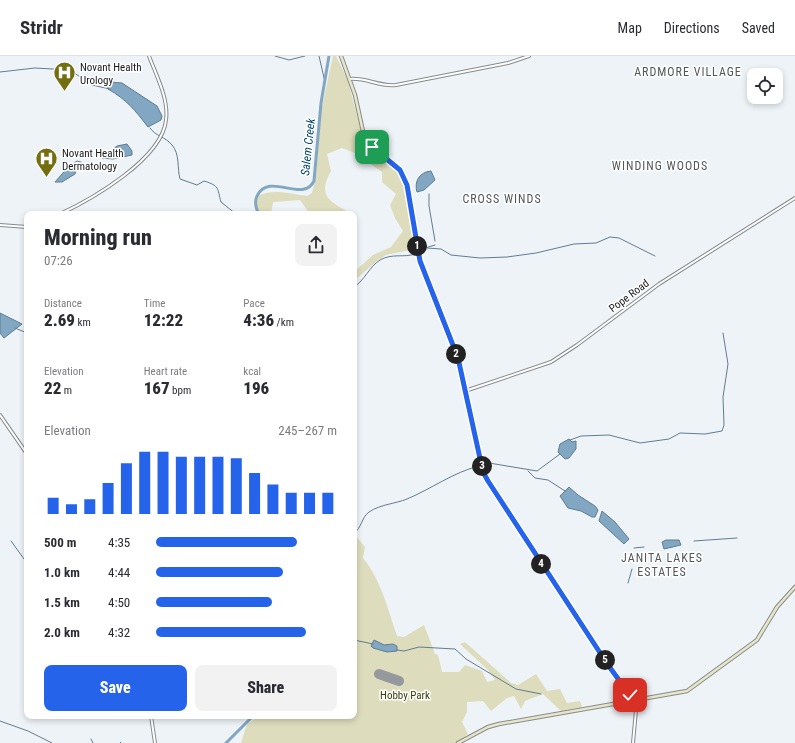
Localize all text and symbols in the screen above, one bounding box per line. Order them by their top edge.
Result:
text: Stridr [20,16,63,39]
text: Map [618,20,642,36]
text: Directions [664,20,720,36]
text: Saved [742,20,775,36]
hospital icon: Novant Health Urology [51,60,77,93]
place label: Novant Health Urology [80,61,142,87]
district label: ARDMORE VILLAGE [634,65,742,79]
map controls [747,68,783,104]
button: locate [747,68,783,104]
water label: Salem Creek [298,117,318,176]
pin [355,130,389,164]
icon: arrive [361,136,383,158]
hospital icon: Novant Health Dermatology [34,146,60,179]
place label: Novant Health Dermatology [62,147,124,173]
district label: WINDING WOODS [612,159,708,173]
district label: CROSS WINDS [462,192,542,206]
button: share [295,224,337,266]
text: Morning run [44,225,152,250]
pin: 1 [407,236,427,256]
text: 1 [414,239,420,252]
text: 07:26 [44,253,73,268]
street label: Pope Road [606,277,652,315]
text: Distance [44,297,82,310]
text: Time [144,297,165,310]
text: Pace [243,297,265,310]
text: 2.69 [44,310,75,330]
text: 12:22 [144,310,183,330]
text: 4:36 [243,310,274,330]
text: km [75,316,91,329]
text: /km [274,316,294,329]
pin: 2 [446,344,466,364]
text: 2 [453,347,459,360]
text: Elevation [44,365,84,378]
text: Heart rate [144,365,187,378]
text: kcal [243,365,261,378]
text: 22 [44,378,61,398]
text: 167 [144,378,170,398]
text: 196 [243,378,269,398]
text: m [61,384,72,397]
text: bpm [170,384,191,397]
text: Elevation [44,423,91,438]
text: 245–267 m [278,423,337,438]
pin: 3 [472,456,492,476]
text: 3 [479,459,485,472]
text: 500 m [44,535,76,550]
text: 4:35 [108,535,130,550]
district label: JANITA LAKES ESTATES [621,551,703,579]
pin: 4 [531,554,551,574]
text: 4 [538,557,544,570]
text: 1.0 km [44,565,80,580]
text: 4:44 [108,565,130,580]
text: 1.5 km [44,595,80,610]
text: 4:50 [108,595,130,610]
text: 2.0 km [44,625,80,640]
text: 4:32 [108,625,130,640]
pin: 5 [595,650,615,670]
text: 5 [602,653,608,666]
button: Save [44,665,187,711]
button: Share [195,665,337,711]
pin [613,678,647,712]
icon: check [619,684,641,706]
park label: Hobby Park [380,689,430,702]

